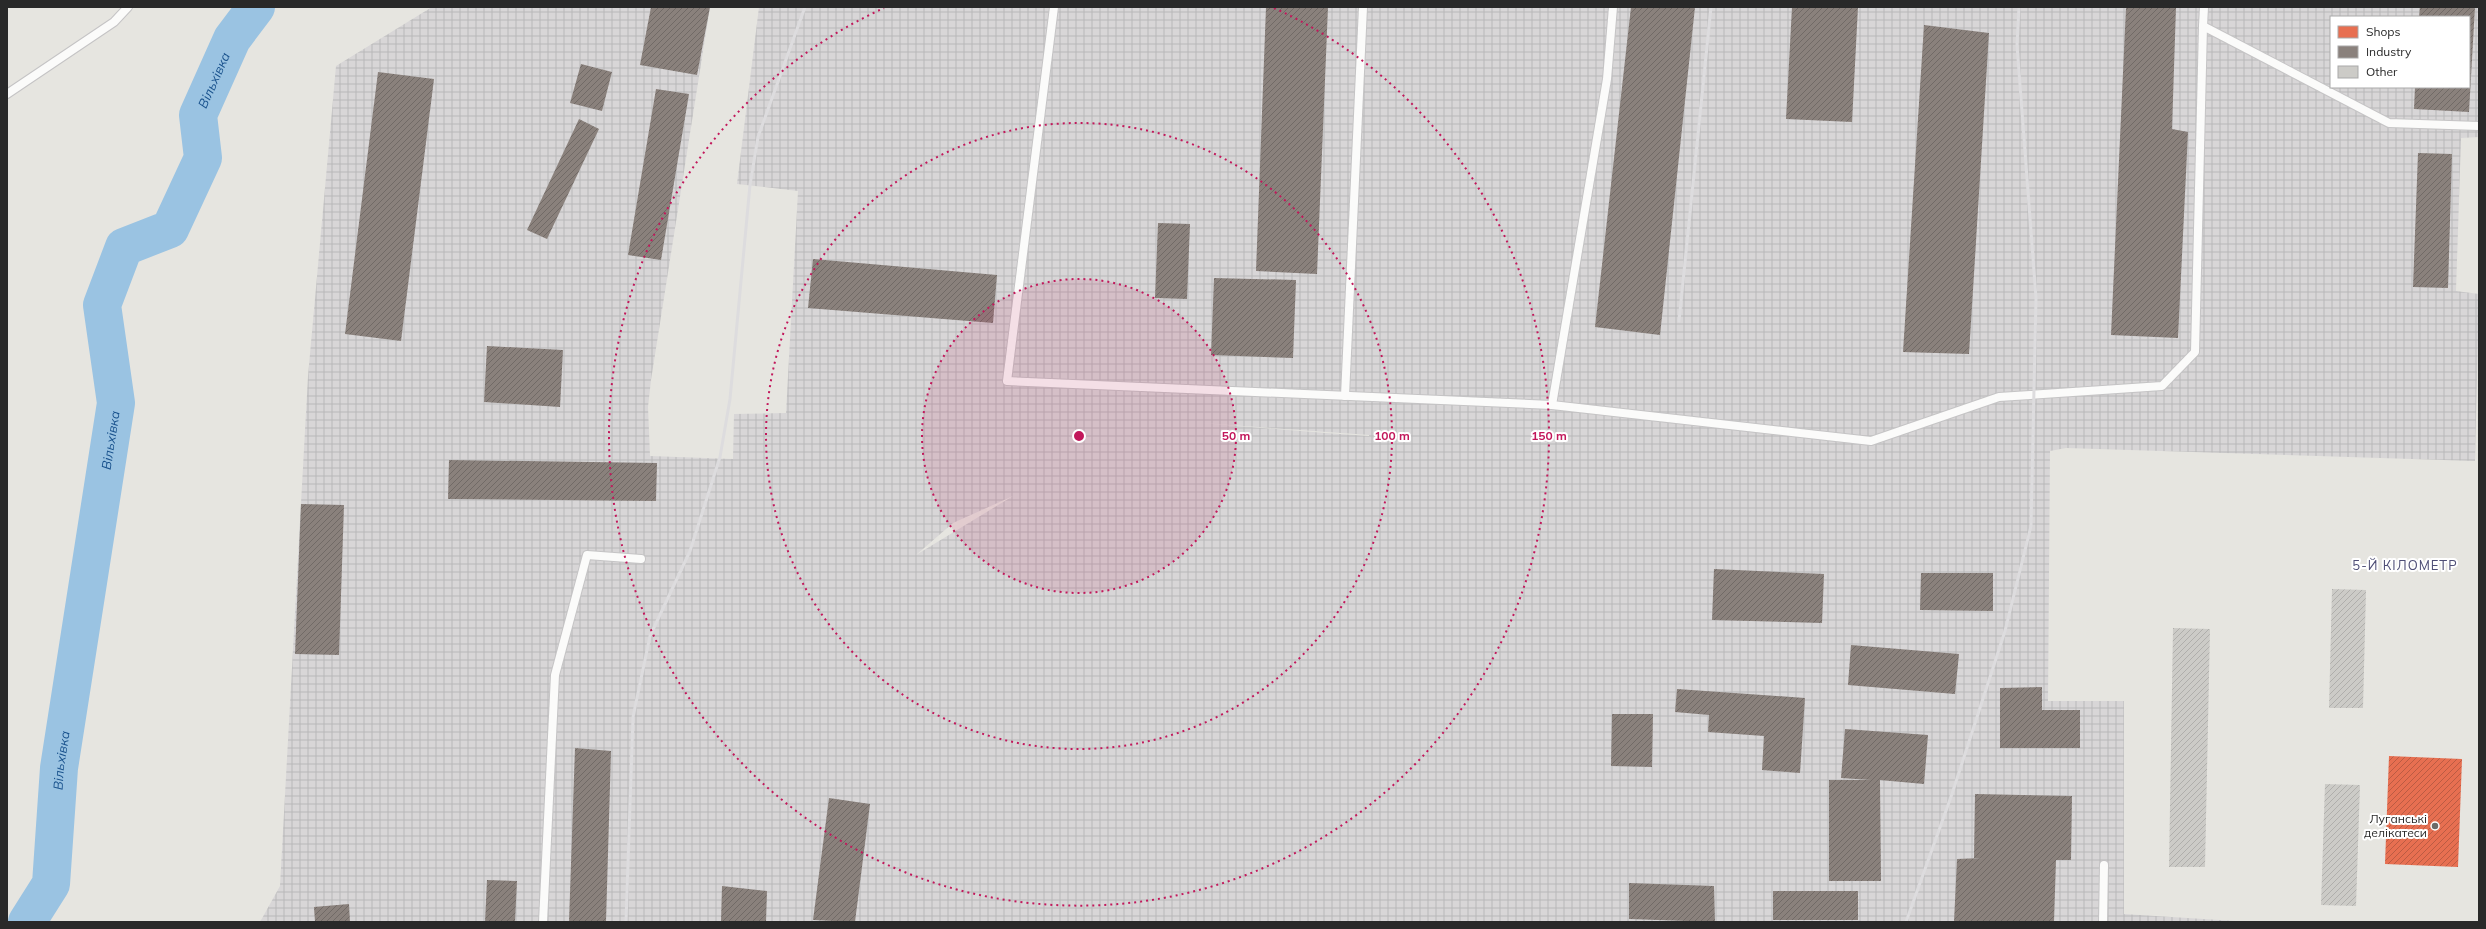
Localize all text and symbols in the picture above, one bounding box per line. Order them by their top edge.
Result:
legend [2330,16,2470,88]
text: Shops [2366,24,2401,39]
text: Industry [2366,44,2412,59]
water label: Вільхівка [194,50,233,110]
text: Other [2366,64,2398,79]
water label: Вільхівка [98,410,123,471]
text: 50 m [1222,428,1250,443]
text: 100 m [1374,428,1410,443]
text: 150 m [1531,428,1567,443]
centre of rings [1072,429,1086,443]
district label: 5-Й КІЛОМЕТР [2352,557,2458,573]
water label: Вільхівка [50,730,73,790]
place label: Луганські делікатеси [2364,811,2427,840]
marker: Луганські делікатеси [2430,821,2440,831]

